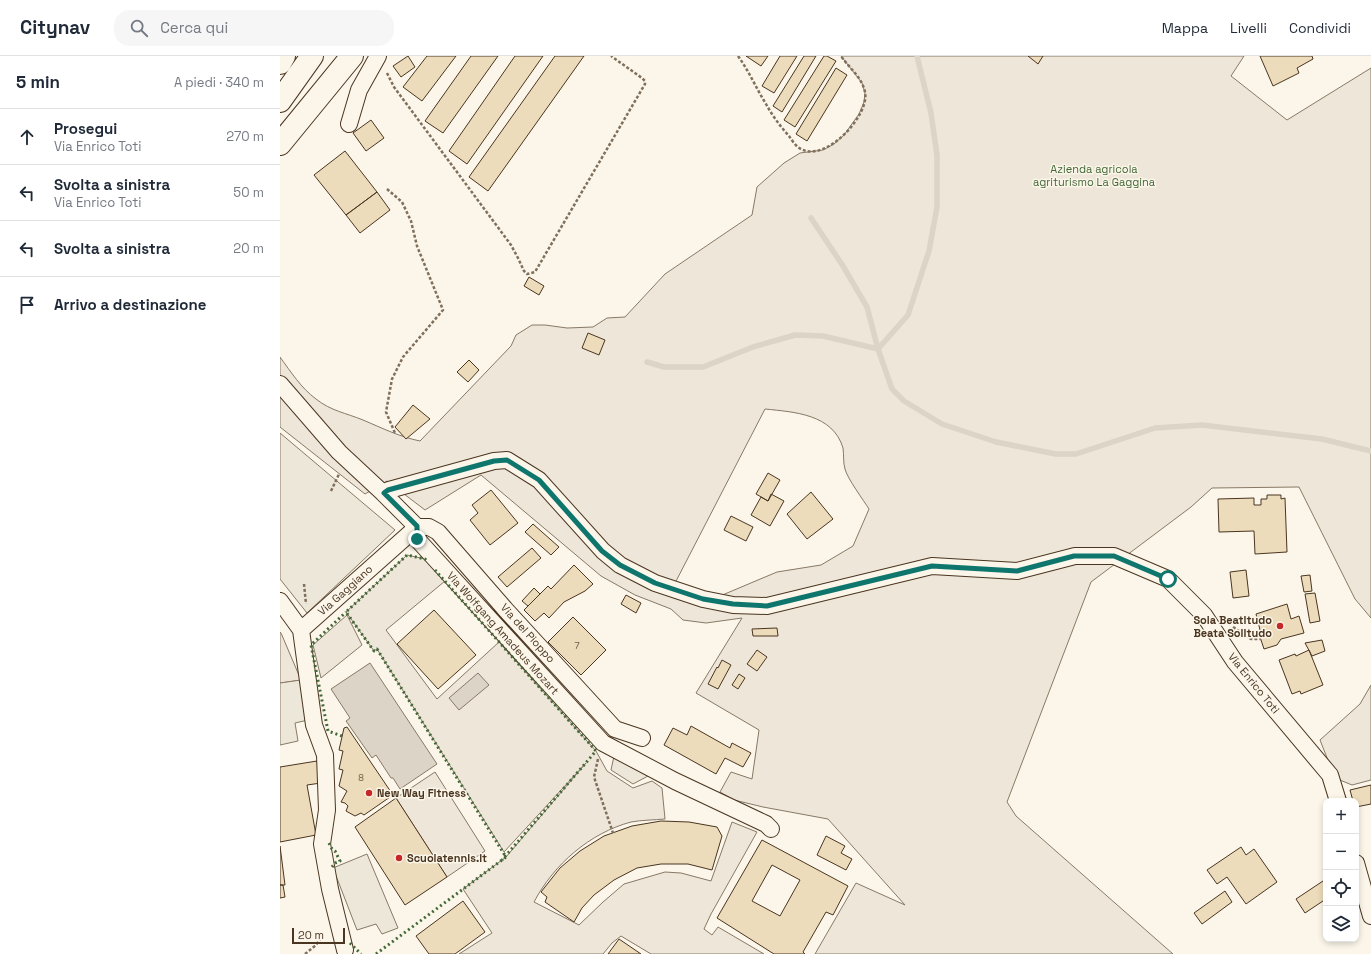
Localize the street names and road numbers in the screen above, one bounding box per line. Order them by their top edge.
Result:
street label: Via Gaggiano [315,562,375,618]
street label: Via Wolfgang Amadeus Mozart [444,569,562,697]
street label: Via del Pioppo [498,601,558,666]
street label: Via Enrico Toti [1225,650,1283,716]

